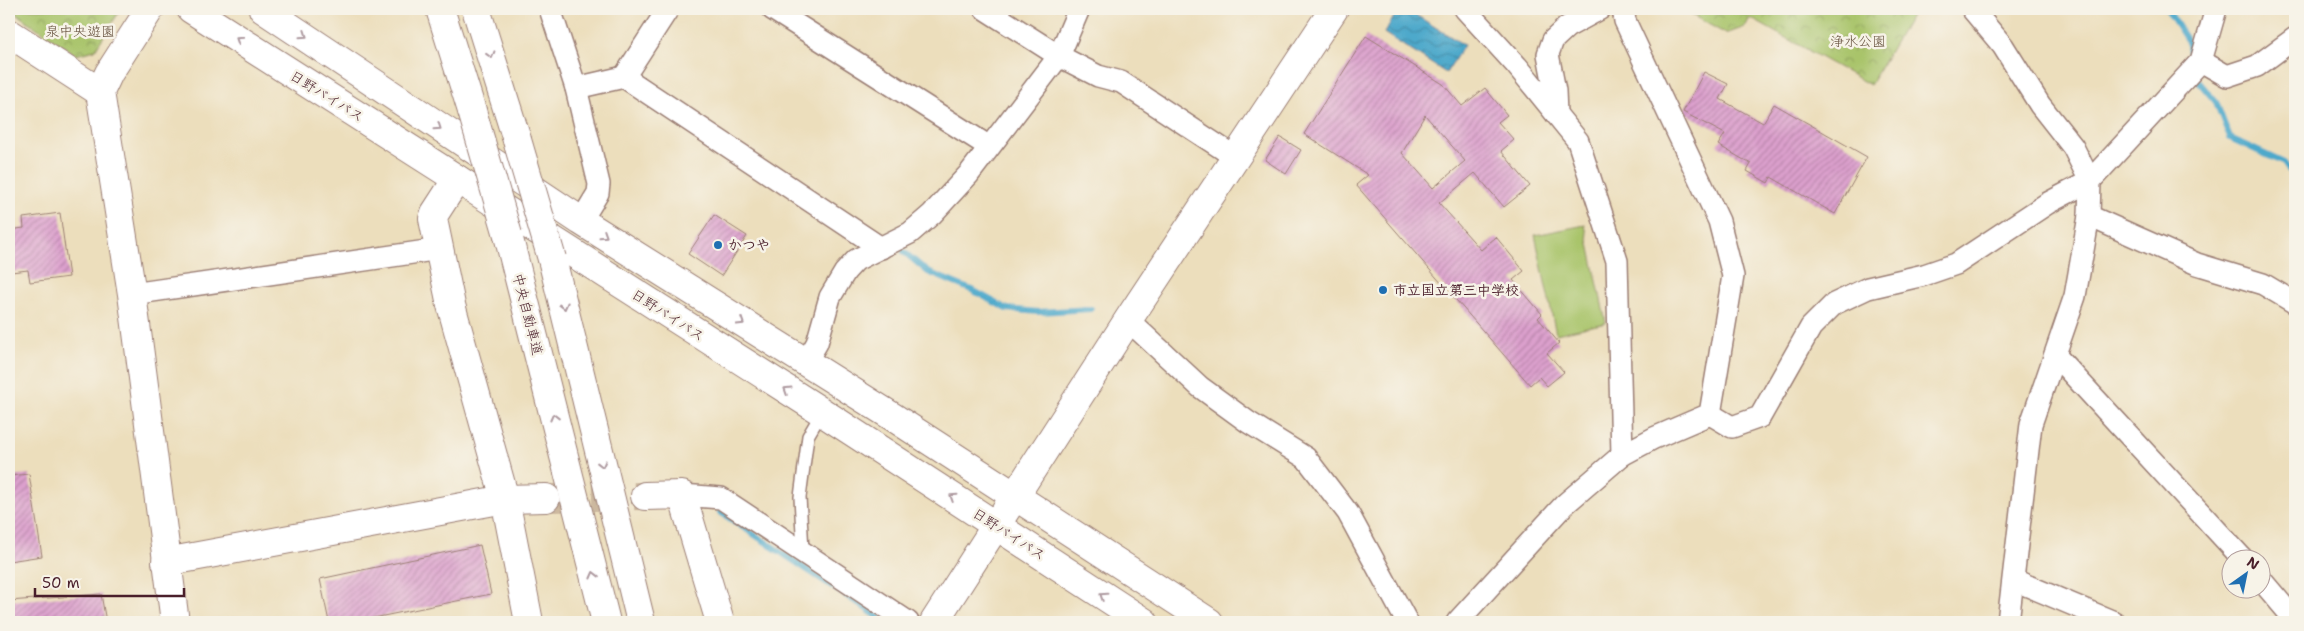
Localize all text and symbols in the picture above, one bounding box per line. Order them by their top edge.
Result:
park label: 泉中央遊園 [45,22,115,40]
one-way arrow [299,29,308,39]
park label: 浄水公園 [1830,32,1886,50]
one-way arrow [236,37,245,46]
one-way arrow [485,51,495,59]
street label: 日野バイパス [287,66,367,126]
one-way arrow [433,120,442,130]
one-way arrow [598,228,607,238]
place label: かつや [728,236,770,254]
marker: かつや [712,239,724,251]
street label: 中央自動車道 [509,271,547,357]
place label: 市立国立第三中学校 [1393,281,1519,299]
marker: 市立国立第三中学校 [1377,284,1389,296]
street label: 日野バイパス [628,285,708,345]
one-way arrow [558,302,569,311]
one-way arrow [735,315,744,325]
one-way arrow [783,387,792,396]
one-way arrow [549,413,560,422]
one-way arrow [597,459,607,467]
one-way arrow [949,494,958,503]
street label: 日野バイパス [969,504,1049,564]
north arrow [2222,548,2272,598]
text: N [2244,553,2263,574]
scale bar [35,566,184,598]
one-way arrow [589,570,600,579]
text: 50 m [42,573,80,593]
one-way arrow [1100,593,1109,602]

